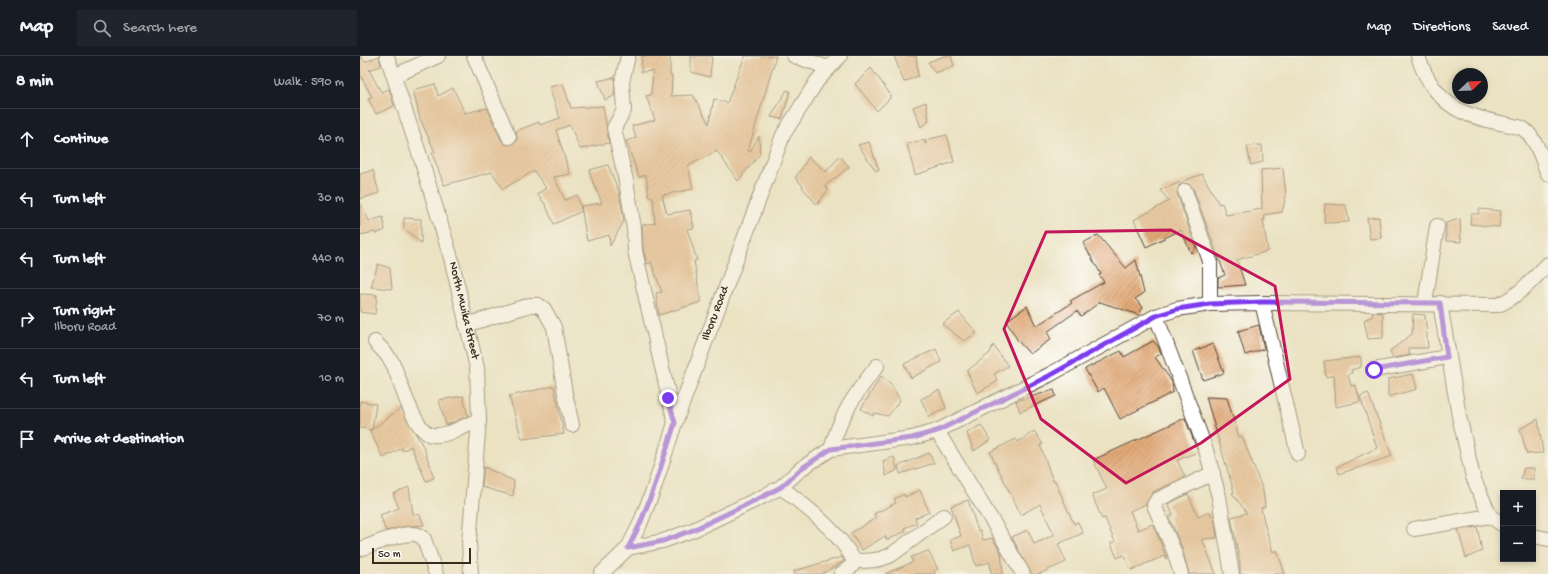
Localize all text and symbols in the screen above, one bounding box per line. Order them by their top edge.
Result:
search box [77,10,357,46]
text: Map [20,16,53,39]
icon: search [91,17,113,39]
text: Search here [123,19,197,37]
text: Map [1367,19,1391,36]
text: Directions [1413,19,1470,36]
text: Saved [1492,19,1528,36]
north arrow [1452,68,1488,104]
text: 8 min [16,72,53,92]
text: Walk · 590 m [274,75,344,90]
icon: ahead [16,128,38,150]
text: Continue [54,130,108,148]
text: 40 m [318,131,344,146]
icon: left [16,188,38,210]
text: Turn left [54,190,105,208]
text: 30 m [318,191,344,206]
icon: left [16,248,38,270]
text: Turn left [54,250,105,268]
text: 440 m [312,251,344,266]
street label: North Mwika Street [445,261,482,362]
street label: Ilboru Road [699,284,733,343]
text: Turn right [54,302,114,320]
icon: right [16,308,38,330]
text: 70 m [318,311,344,326]
text: Ilboru Road [54,320,116,335]
route start [1365,361,1383,379]
icon: left [16,368,38,390]
text: Turn left [54,370,105,388]
text: 10 m [319,371,344,386]
route end [659,389,677,407]
icon: arrive [16,428,38,450]
text: Arrive at destination [54,430,184,448]
map controls [1500,490,1536,562]
button: + [1500,490,1536,526]
button: − [1500,526,1536,562]
scale bar [372,546,471,565]
text: 50 m [378,549,400,561]

